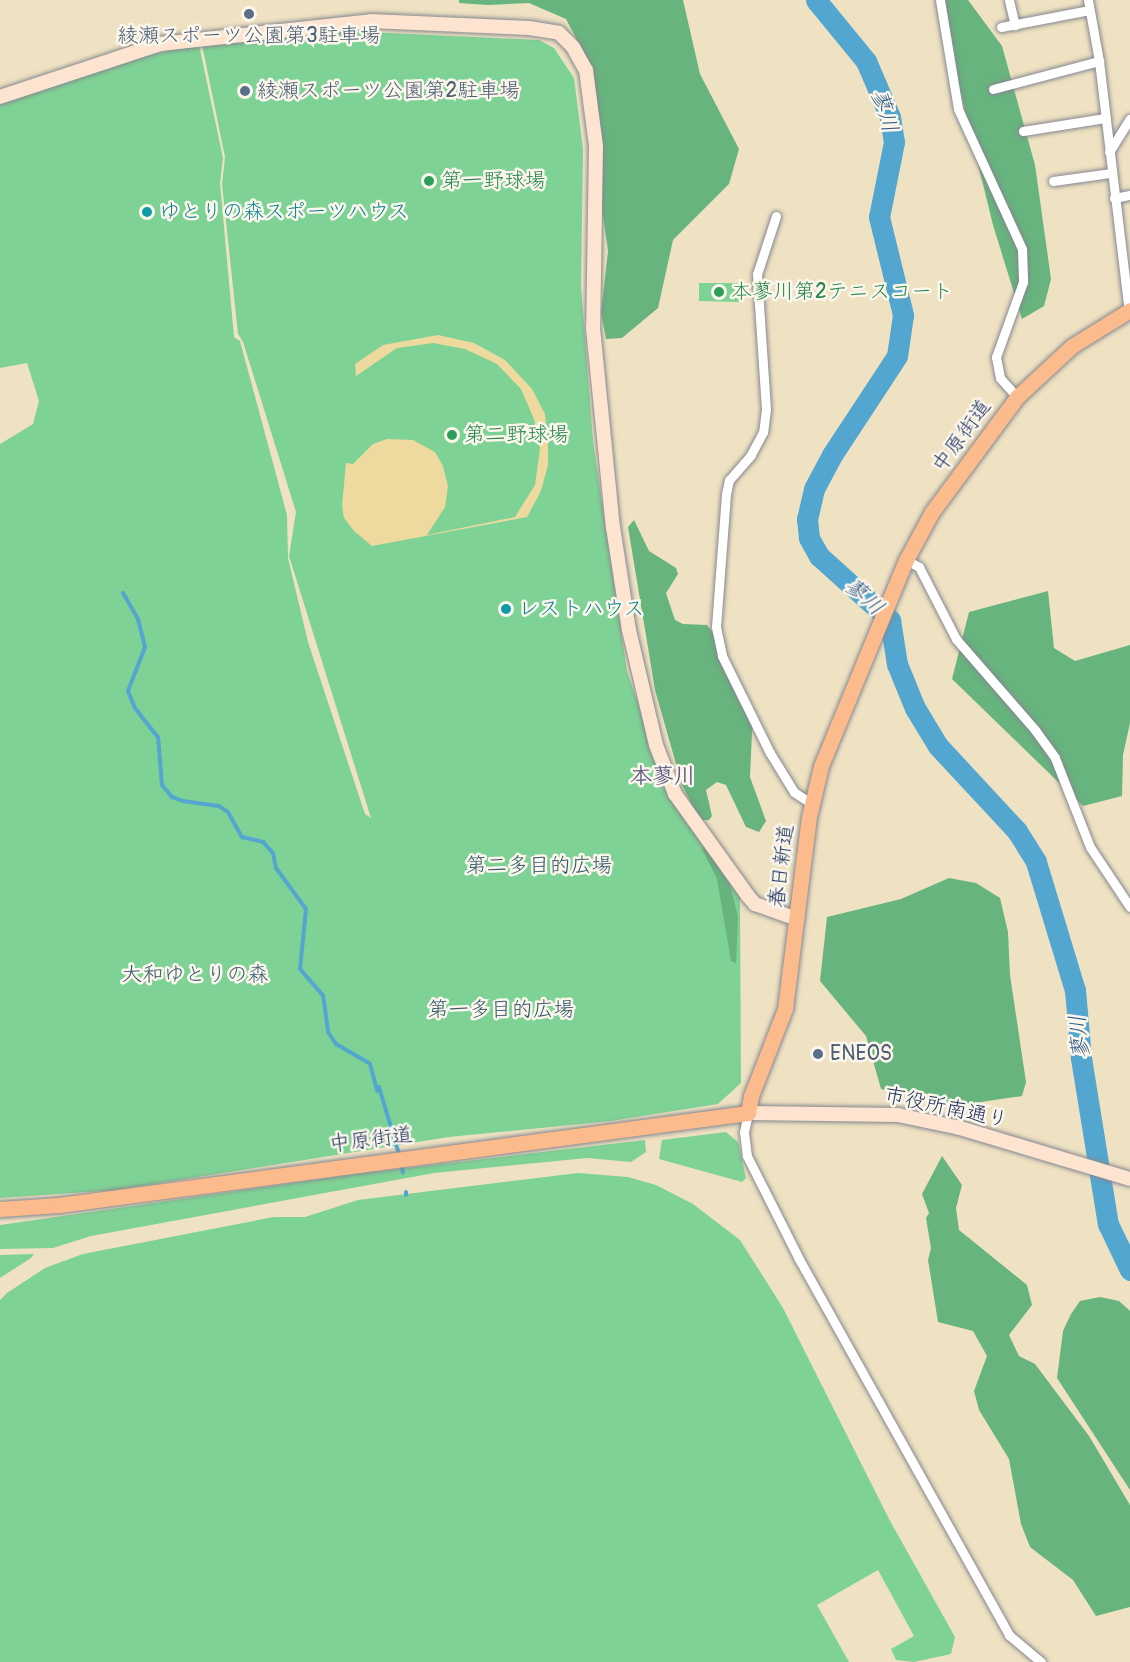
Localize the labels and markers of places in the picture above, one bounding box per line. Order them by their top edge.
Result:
marker: 綾瀬スポーツ公園第3駐車場 [242,7,256,21]
place label: 綾瀬スポーツ公園第3駐車場 [117,23,381,49]
place label: 綾瀬スポーツ公園第2駐車場 [257,78,521,104]
marker: 綾瀬スポーツ公園第2駐車場 [238,84,252,98]
place label: 第一野球場 [441,168,546,194]
marker: 第一野球場 [422,174,436,188]
place label: ゆとりの森スポーツハウス [159,199,411,225]
marker: ゆとりの森スポーツハウス [140,205,154,219]
place label: 本蓼川第2テニスコート [731,279,953,305]
marker: 本蓼川第2テニスコート [712,285,726,299]
place label: 第二野球場 [464,422,569,448]
marker: 第二野球場 [445,428,459,442]
place label: レストハウス [518,596,644,622]
marker: レストハウス [499,602,513,616]
place label: ENEOS [830,1041,892,1067]
marker: ENEOS [811,1047,825,1061]

